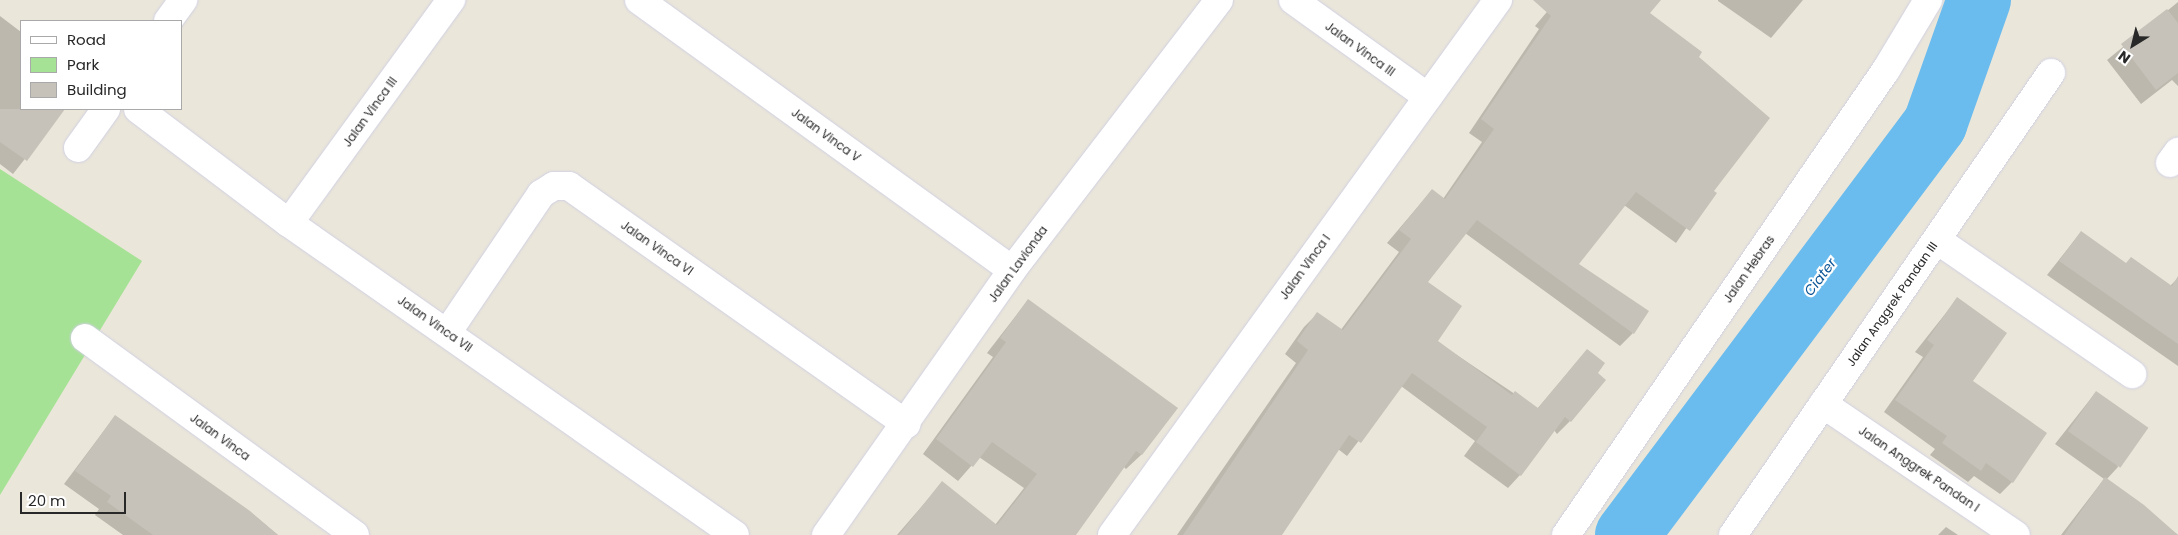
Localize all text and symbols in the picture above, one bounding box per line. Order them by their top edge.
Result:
street label: Jalan Vinca III [1322,19,1398,79]
legend [20,20,182,110]
north arrow [2108,20,2158,70]
text: Road [67,29,106,50]
text: N [2114,46,2134,68]
text: Park [67,54,99,75]
street label: Jalan Vinca III [340,74,400,150]
text: Building [67,79,127,100]
street label: Jalan Vinca V [789,105,863,165]
street label: Jalan Vinca VI [618,218,696,278]
street label: Jalan Lavionda [985,223,1051,305]
street label: Jalan Vinca I [1277,232,1333,302]
street label: Jalan Hebras [1720,232,1778,306]
street label: Jalan Anggrek Pandan III [1844,239,1940,369]
water label: Ciater [1800,255,1840,299]
street label: Jalan Vinca VII [395,293,475,355]
street label: Jalan Vinca [187,410,253,464]
street label: Jalan Anggrek Pandan I [1856,423,1982,515]
scale bar [22,482,129,514]
text: 20 m [28,490,66,511]

